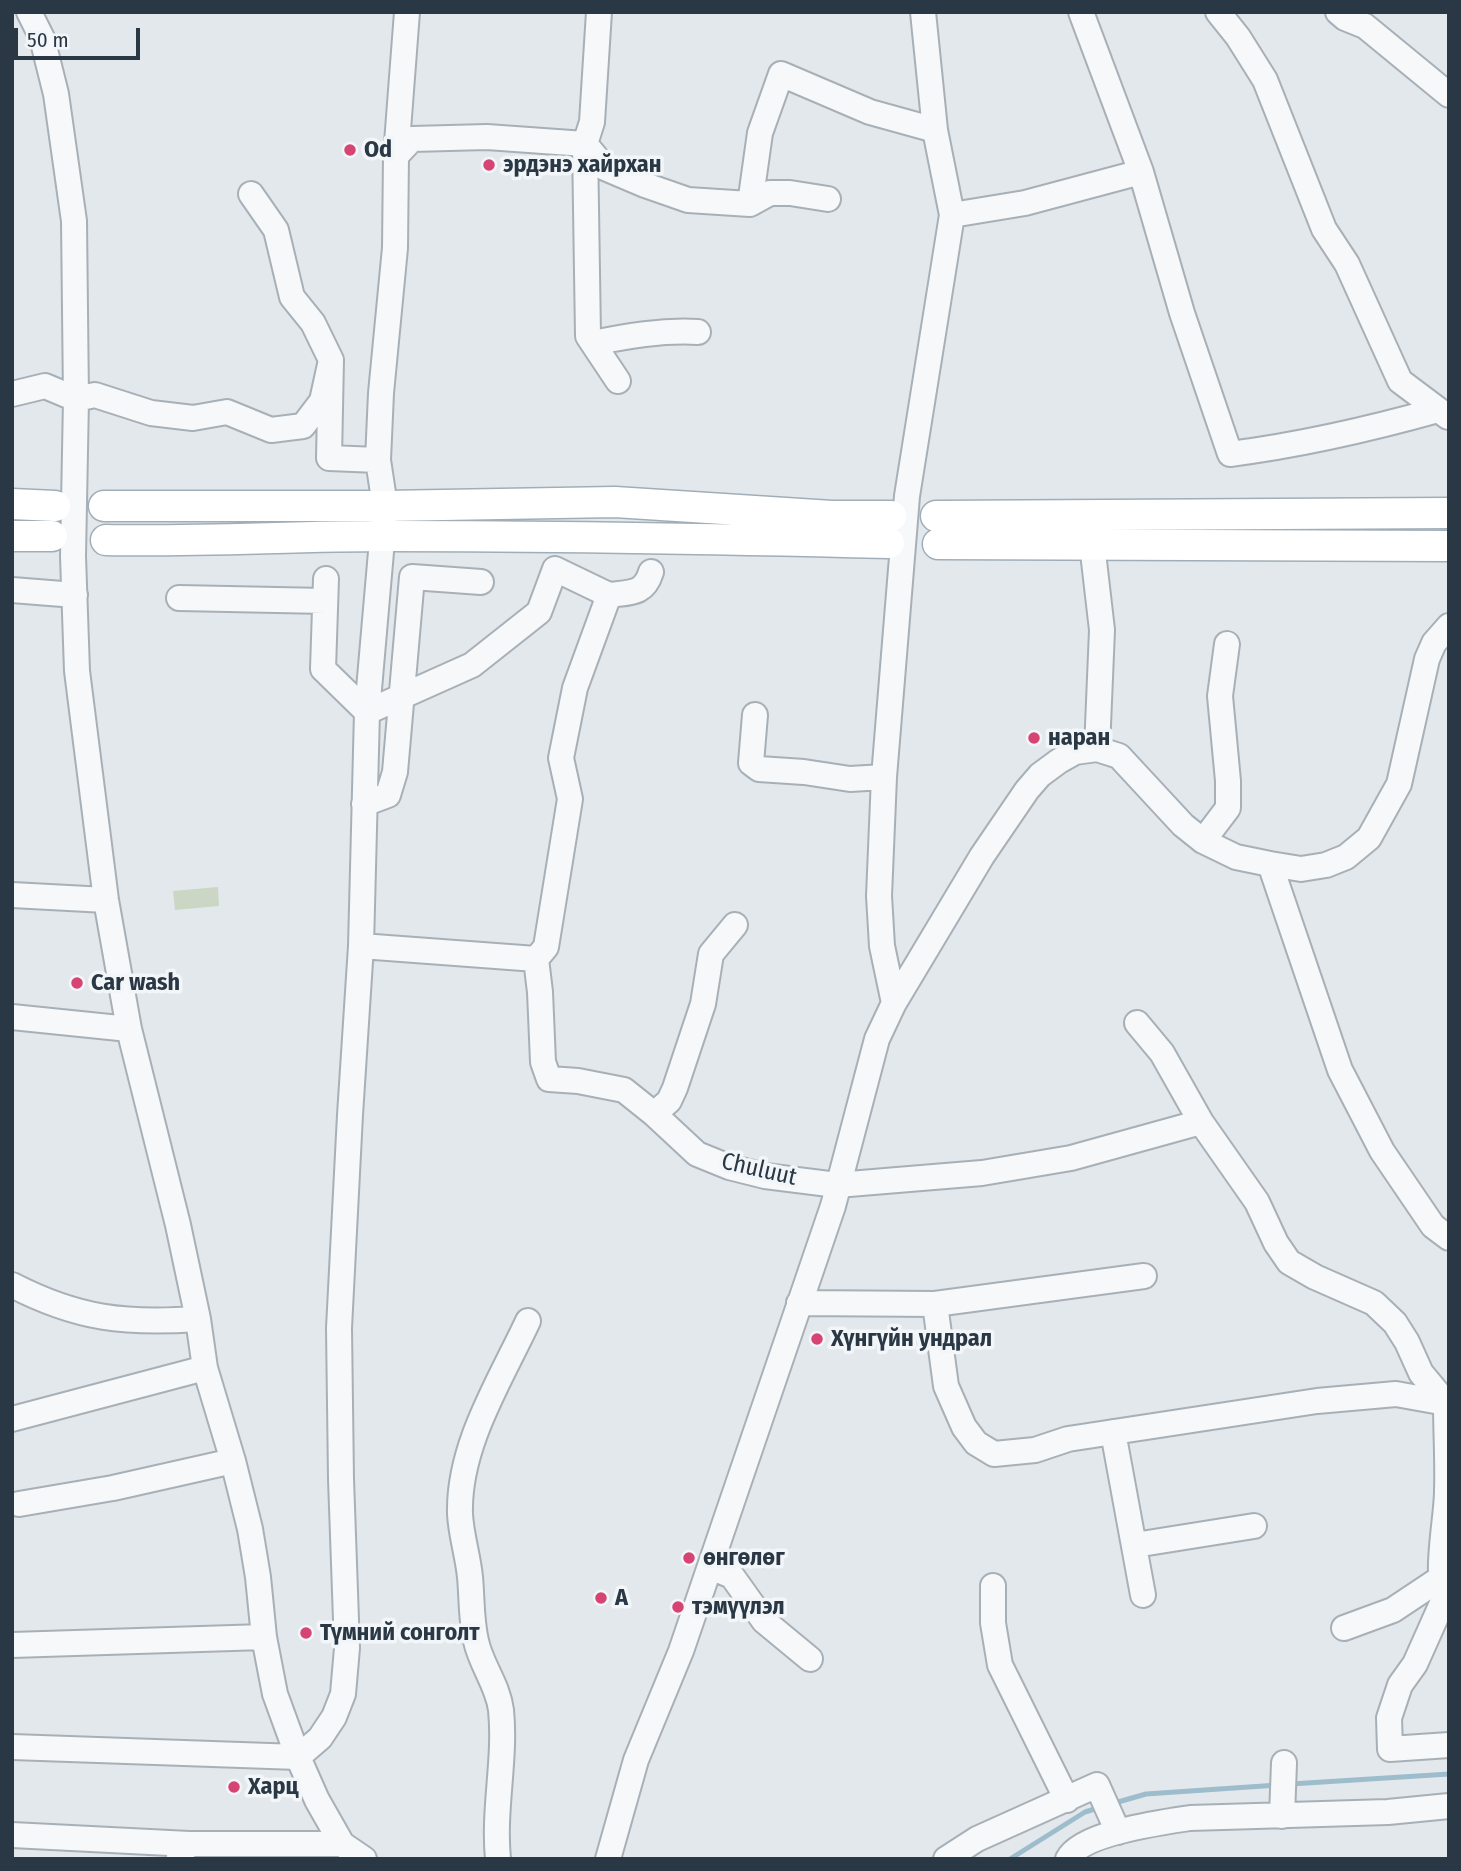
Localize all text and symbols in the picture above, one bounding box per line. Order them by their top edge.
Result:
scale bar [18,14,144,58]
text: 50 m [27,27,69,53]
place label: Od [364,136,392,164]
marker: Od [342,142,358,158]
place label: эрдэнэ хайрхан [503,151,661,179]
marker: эрдэнэ хайрхан [481,157,497,173]
place label: наран [1048,724,1110,752]
marker: наран [1026,730,1042,746]
place label: Car wash [91,969,180,997]
marker: Car wash [69,975,85,991]
street label: Chuluut [719,1147,799,1193]
place label: Хүнгүйн ундрал [831,1325,992,1353]
marker: Хүнгүйн ундрал [809,1331,825,1347]
place label: өнгөлөг [703,1544,785,1572]
marker: өнгөлөг [681,1550,697,1566]
place label: A [615,1584,628,1612]
marker: A [593,1590,609,1606]
place label: тэмүүлэл [692,1593,785,1621]
marker: тэмүүлэл [670,1599,686,1615]
place label: Түмний сонголт [320,1619,480,1647]
marker: Түмний сонголт [298,1625,314,1641]
place label: Харц [248,1773,298,1801]
marker: Харц [226,1779,242,1795]

